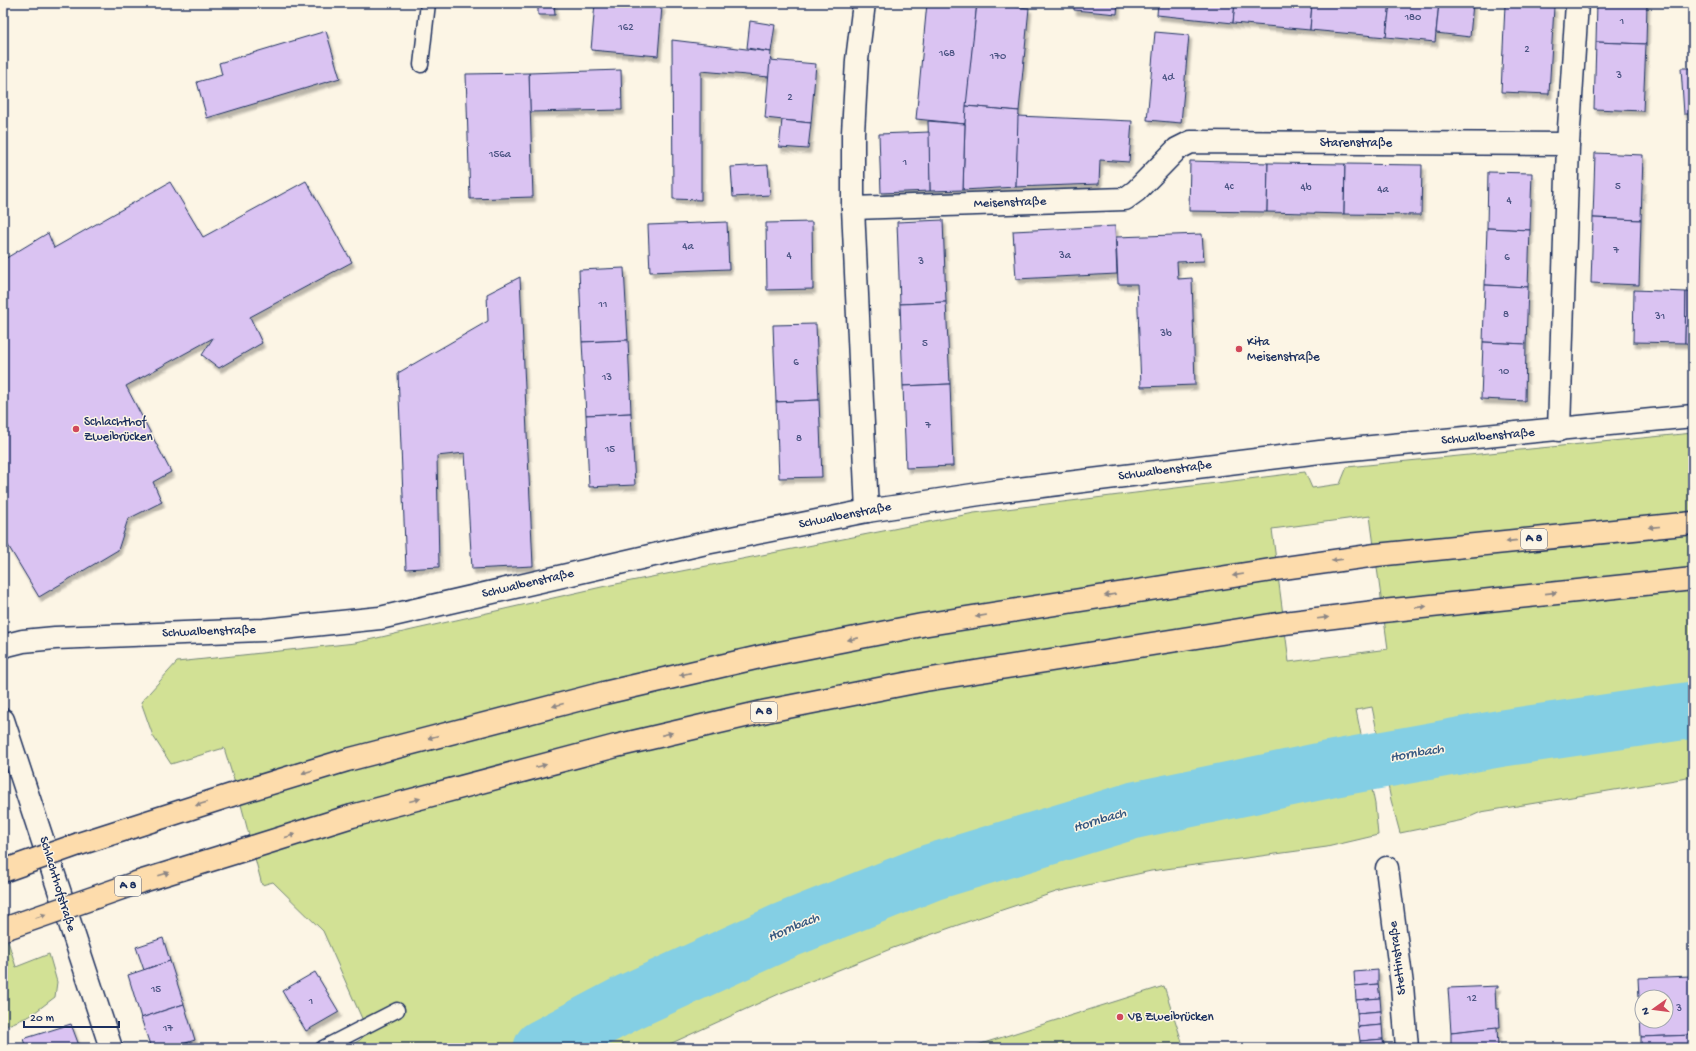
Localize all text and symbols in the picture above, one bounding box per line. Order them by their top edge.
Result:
house number: 180 [1404,12,1421,24]
house number: 1 [1619,16,1624,28]
house number: 162 [617,22,634,34]
house number: 2 [1524,44,1530,56]
house number: 168 [938,48,955,60]
house number: 170 [989,51,1006,63]
house number: 3 [1615,70,1622,82]
house number: 4d [1162,72,1175,84]
house number: 2 [787,92,793,104]
street label: Starenstraße [1320,136,1393,151]
house number: 156a [488,149,512,161]
house number: 1 [902,157,907,169]
house number: 4c [1225,181,1235,193]
house number: 5 [1615,181,1621,193]
house number: 4b [1300,182,1312,194]
house number: 4a [1377,184,1390,196]
street label: Meisenstraße [973,194,1047,212]
house number: 4 [1506,195,1512,207]
house number: 4a [682,241,695,253]
house number: 7 [1612,245,1619,257]
house number: 4 [786,250,792,262]
house number: 3a [1058,250,1072,262]
house number: 6 [1504,252,1510,264]
house number: 3 [917,256,924,268]
house number: 11 [598,299,607,311]
house number: 8 [1503,309,1509,321]
house number: 31 [1654,311,1665,323]
house number: 3b [1159,328,1172,340]
place label: Kita Meisenstraße [1247,335,1320,365]
house number: 5 [922,338,928,350]
marker: Kita Meisenstraße [1234,344,1244,354]
house number: 6 [793,357,799,369]
house number: 10 [1498,366,1509,378]
house number: 13 [601,372,612,384]
place label: Schlachthof Zweibrücken [84,415,153,445]
house number: 7 [924,420,931,432]
marker: Schlachthof Zweibrücken [71,424,81,434]
street label: Schwalbenstraße [1441,425,1536,449]
house number: 8 [796,433,802,445]
house number: 15 [604,444,615,456]
street label: Schwalbenstraße [1118,458,1213,484]
street label: Schwalbenstraße [798,500,893,532]
one-way arrow [1648,523,1660,530]
road number: A 8 [1521,529,1547,549]
one-way arrow [1505,538,1517,544]
one-way arrow [1331,557,1343,564]
street label: Schwalbenstraße [481,566,576,602]
one-way arrow [1232,572,1244,578]
one-way arrow [1545,590,1557,596]
one-way arrow [1104,592,1116,598]
one-way arrow [1415,604,1427,610]
one-way arrow [975,613,987,619]
one-way arrow [1317,615,1329,621]
street label: Schwalbenstraße [162,623,256,641]
one-way arrow [847,636,860,642]
one-way arrow [679,672,691,678]
one-way arrow [552,702,564,708]
road number: A 8 [751,702,777,722]
one-way arrow [660,731,673,737]
one-way arrow [426,735,439,741]
water label: Hornbach [1389,741,1446,767]
one-way arrow [535,763,547,769]
one-way arrow [301,769,313,775]
one-way arrow [409,796,421,802]
one-way arrow [195,801,207,807]
water label: Hornbach [1072,805,1129,837]
one-way arrow [284,833,296,839]
street label: Schlachthofstraße [35,835,79,934]
one-way arrow [159,871,171,877]
road number: A 8 [115,876,141,896]
water label: Hornbach [766,909,823,946]
one-way arrow [36,913,48,919]
street label: Stettinstraße [1386,920,1410,996]
house number: 15 [150,984,161,996]
north arrow [1634,989,1674,1029]
house number: 12 [1466,993,1478,1005]
house number: 1 [308,996,313,1008]
scale bar [24,1003,119,1029]
house number: 3 [1675,1003,1682,1015]
text: N [1640,1006,1653,1016]
place label: VB Zweibrücken [1127,1010,1214,1025]
text: 20 m [30,1012,55,1026]
marker: VB Zweibrücken [1115,1012,1125,1022]
house number: 17 [162,1023,173,1035]

